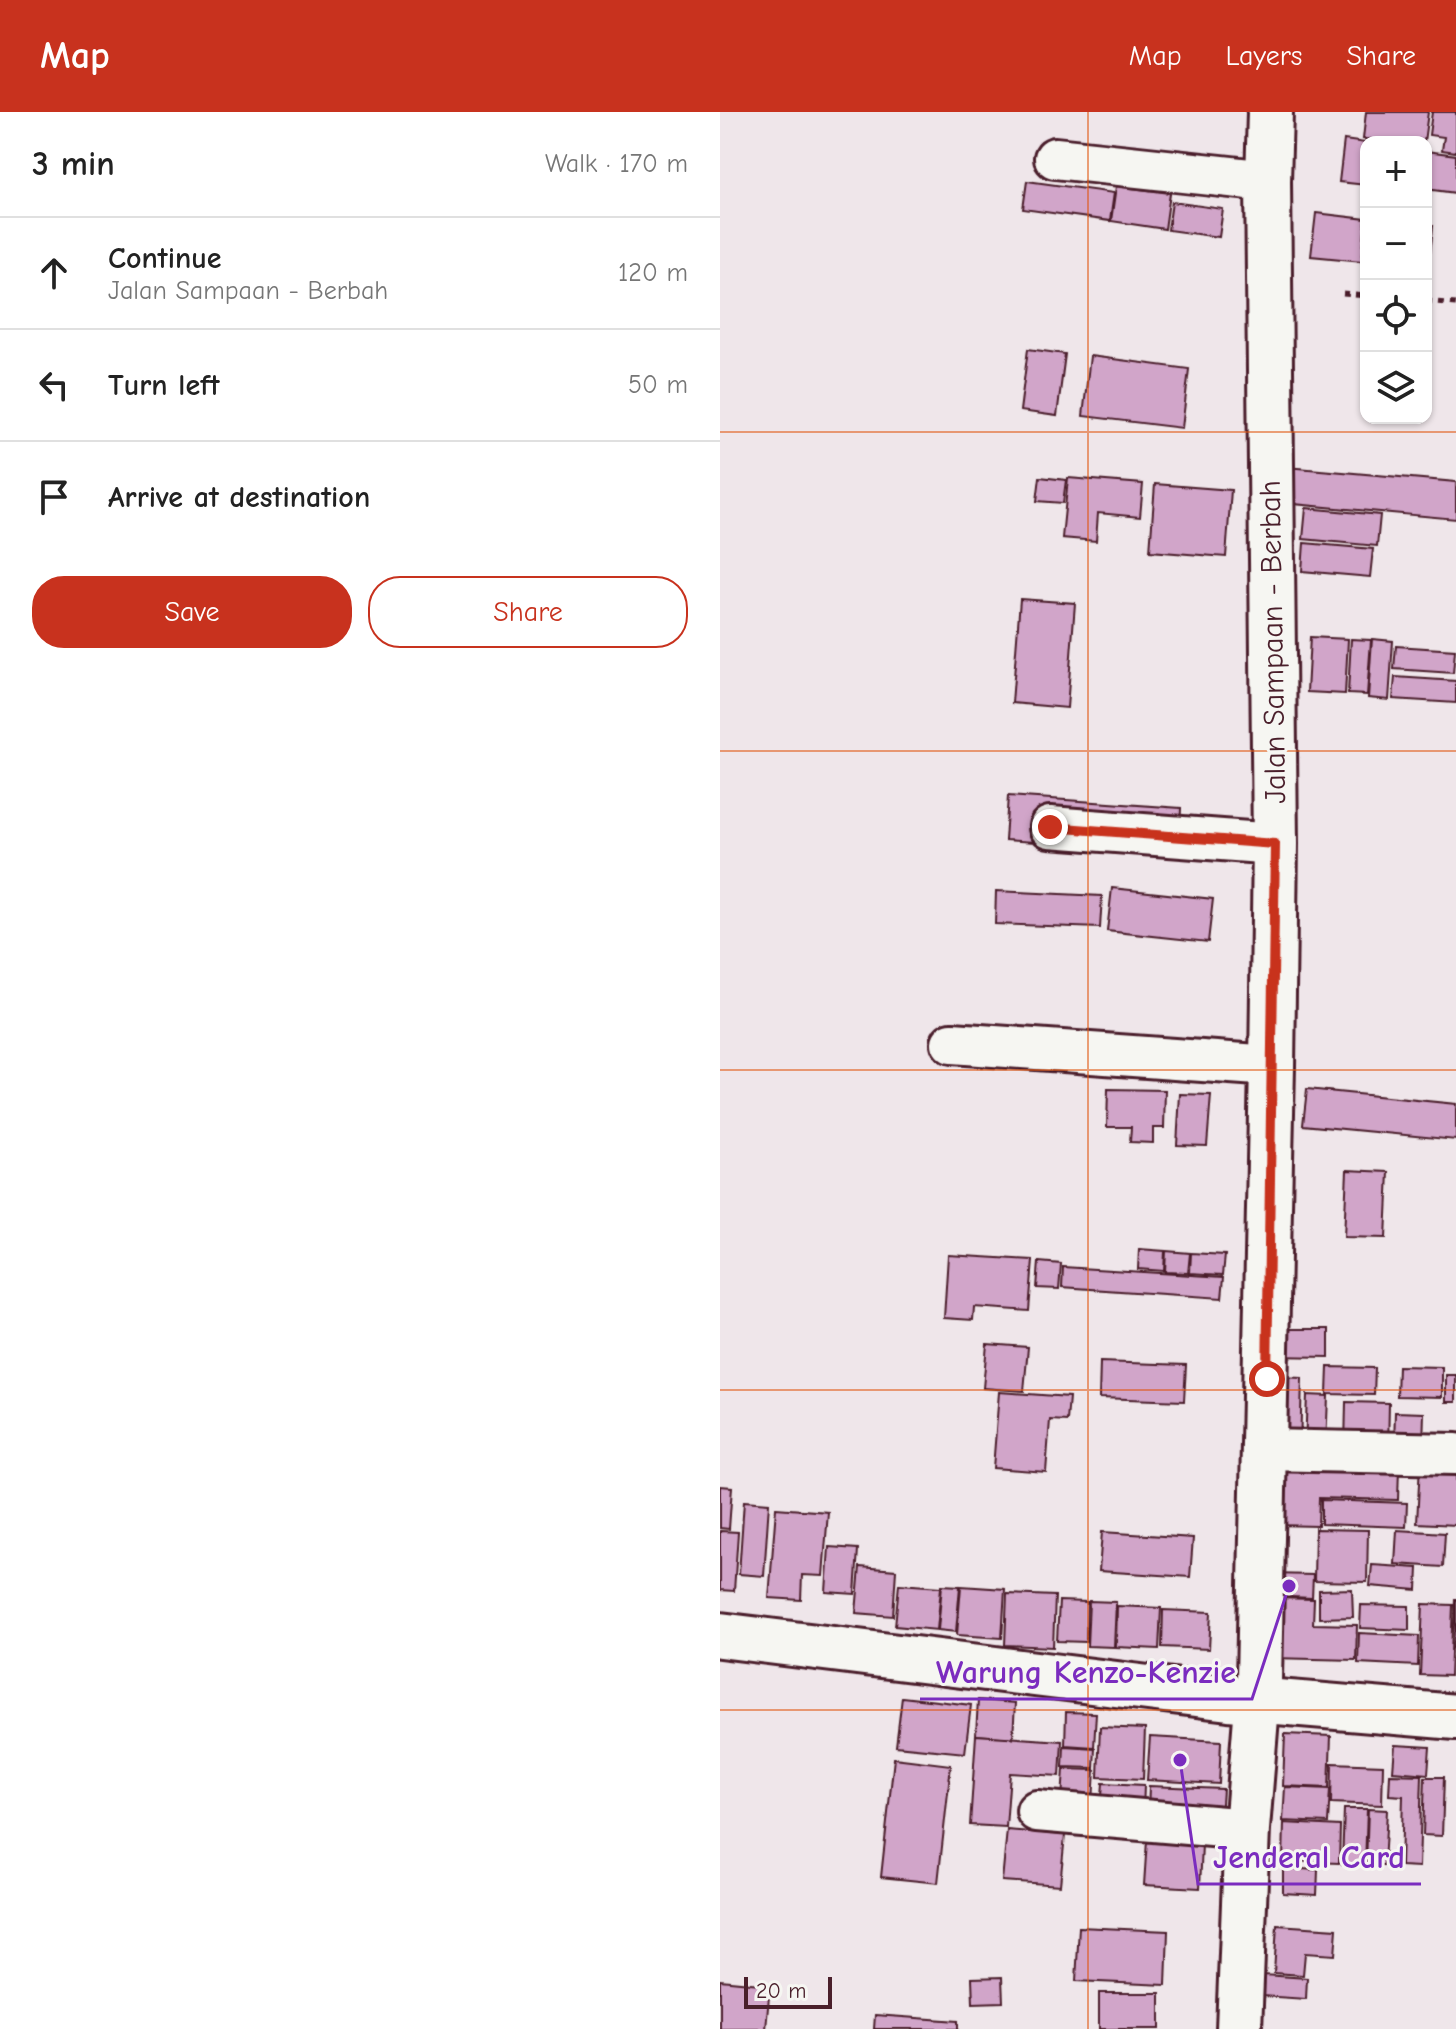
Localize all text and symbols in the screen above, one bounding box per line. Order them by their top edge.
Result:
text: Map [40,34,110,78]
text: Map [1129,40,1182,72]
text: Layers [1226,40,1302,72]
text: Share [1346,40,1416,72]
map controls [1360,136,1432,424]
button: + [1360,136,1432,208]
text: 3 min [32,144,115,184]
text: Walk · 170 m [545,149,688,179]
button: − [1360,208,1432,280]
text: Continue [108,241,222,276]
icon: ahead [32,251,76,295]
text: 120 m [618,258,688,288]
text: Jalan Sampaan - Berbah [108,276,388,306]
button: locate [1360,280,1432,352]
button: layers [1360,352,1432,424]
icon: left [32,363,76,407]
text: Turn left [108,368,220,403]
text: 50 m [628,370,688,400]
icon: arrive [32,475,76,519]
text: Arrive at destination [108,480,370,515]
street label: Jalan Sampaan - Berbah [1253,480,1293,804]
button: Save [32,576,352,648]
button: Share [368,576,688,648]
route end [1032,809,1068,845]
route start [1249,1361,1285,1397]
callout: Warung Kenzo-Kenzie [920,1643,1252,1699]
text: Warung Kenzo-Kenzie [936,1654,1236,1691]
callout: Jenderal Card [1198,1828,1421,1884]
text: Jenderal Card [1213,1839,1405,1876]
scale bar [744,1973,832,2009]
text: 20 m [756,1978,806,2004]

